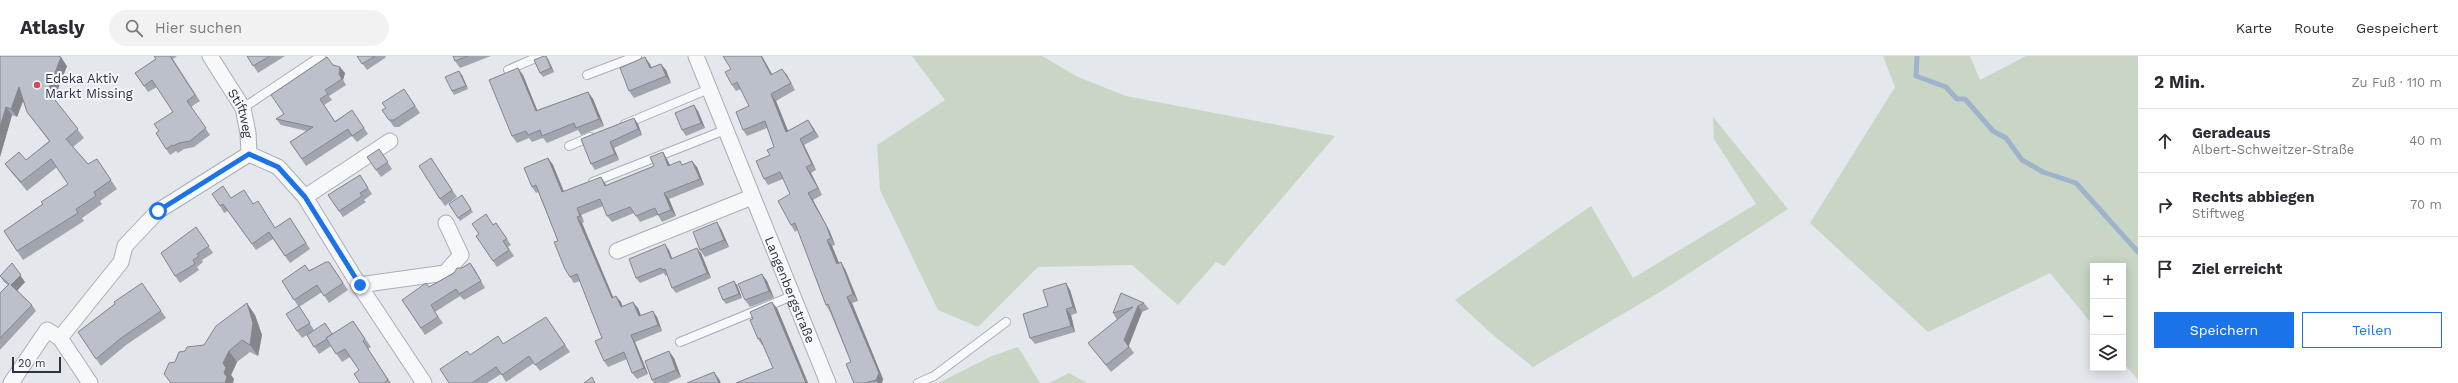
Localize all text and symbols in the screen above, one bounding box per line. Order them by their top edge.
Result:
search box [109,10,389,46]
text: Atlasly [20,16,85,39]
icon: search [123,17,145,39]
text: Hier suchen [155,19,242,37]
text: Karte [2236,20,2272,36]
text: Route [2294,20,2334,36]
text: Gespeichert [2356,20,2438,36]
place label: Edeka Aktiv Markt Missing [45,71,133,101]
text: 2 Min. [2154,72,2205,92]
text: Zu Fuß · 110 m [2352,75,2442,90]
marker: Edeka Aktiv Markt Missing [32,80,42,90]
street label: Stiftweg [225,86,255,139]
text: Geradeaus [2192,124,2271,142]
icon: ahead [2154,130,2176,152]
text: 40 m [2409,133,2442,148]
text: Albert-Schweitzer-Straße [2192,142,2354,157]
text: Rechts abbiegen [2192,188,2314,206]
icon: right [2154,194,2176,216]
text: 70 m [2410,197,2442,212]
route start [149,202,167,220]
text: Stiftweg [2192,206,2244,221]
street label: Langenbergstraße [762,234,818,345]
icon: arrive [2154,258,2176,280]
text: Ziel erreicht [2192,260,2282,278]
map controls [2090,263,2126,371]
button: + [2090,263,2126,299]
route end [351,276,369,294]
button: − [2090,299,2126,335]
button: Speichern [2154,312,2294,348]
button: Teilen [2302,312,2442,348]
button: layers [2090,335,2126,371]
scale bar [12,355,61,374]
text: 20 m [18,357,46,370]

